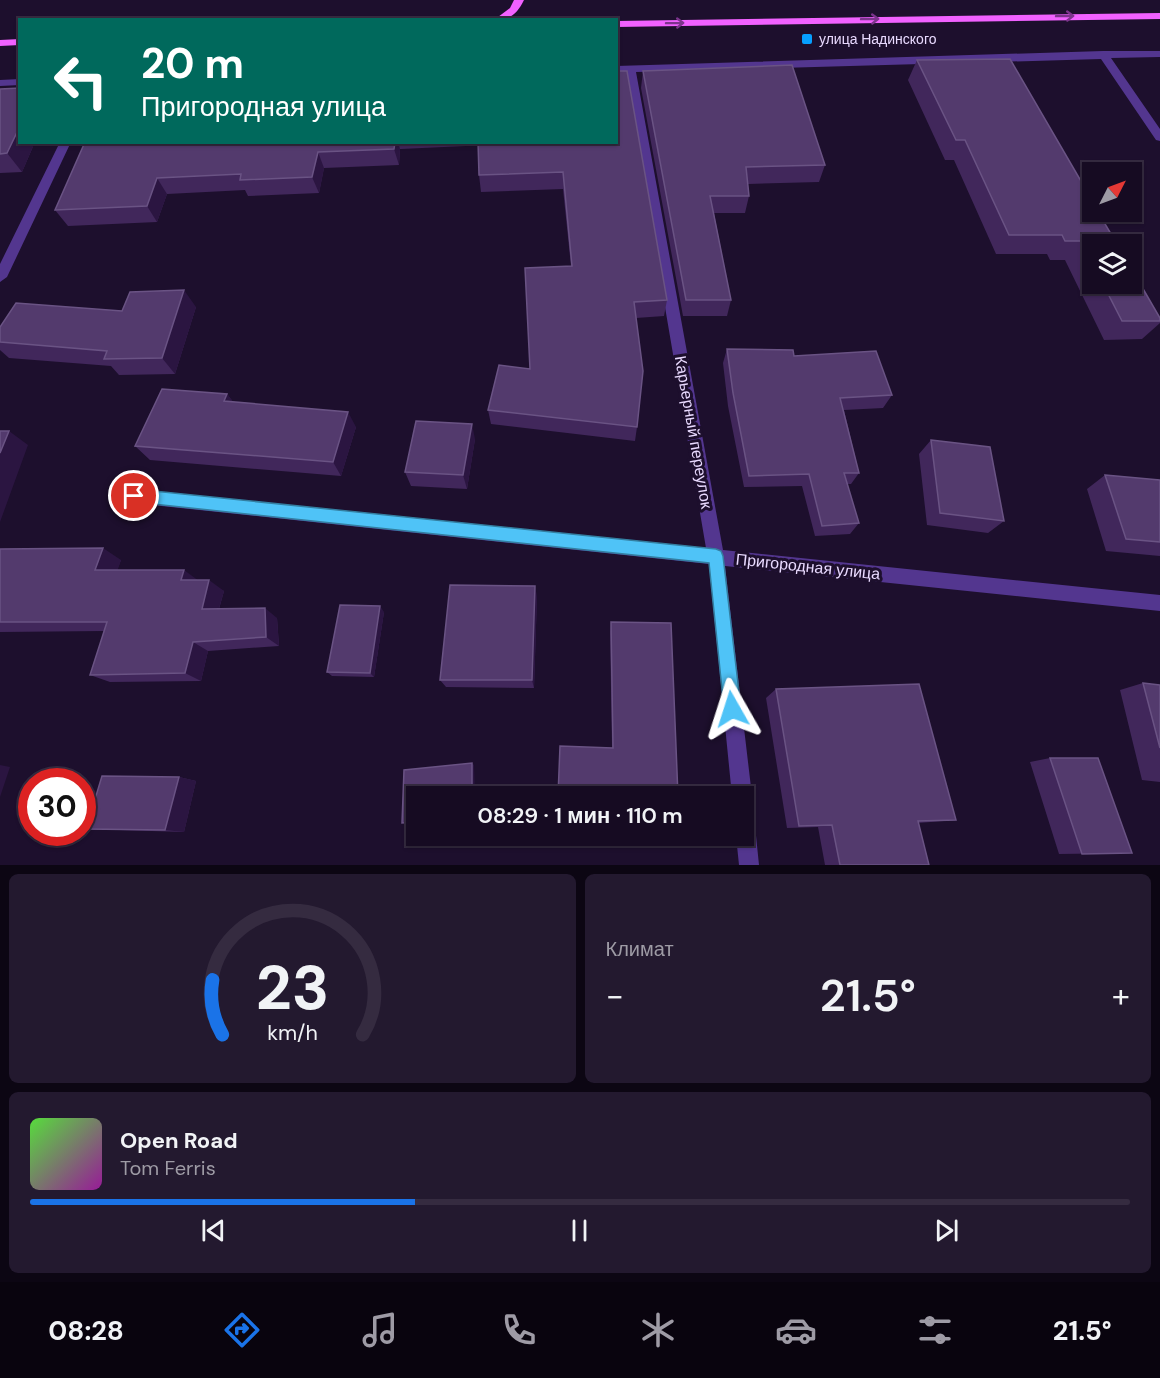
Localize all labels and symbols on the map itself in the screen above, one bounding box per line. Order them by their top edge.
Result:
one-way arrow [1054,10,1074,22]
one-way arrow [859,14,879,25]
one-way arrow [664,17,684,29]
place label: улица Надинского [819,30,937,48]
marker: улица Надинского [800,32,814,46]
north arrow [1082,162,1142,222]
street label: Карьерный переулок [670,354,717,511]
pin [108,470,159,521]
street label: Пригородная улица [735,548,881,585]
position arrow [700,677,764,741]
speed limit sign: 30 [18,768,96,846]

